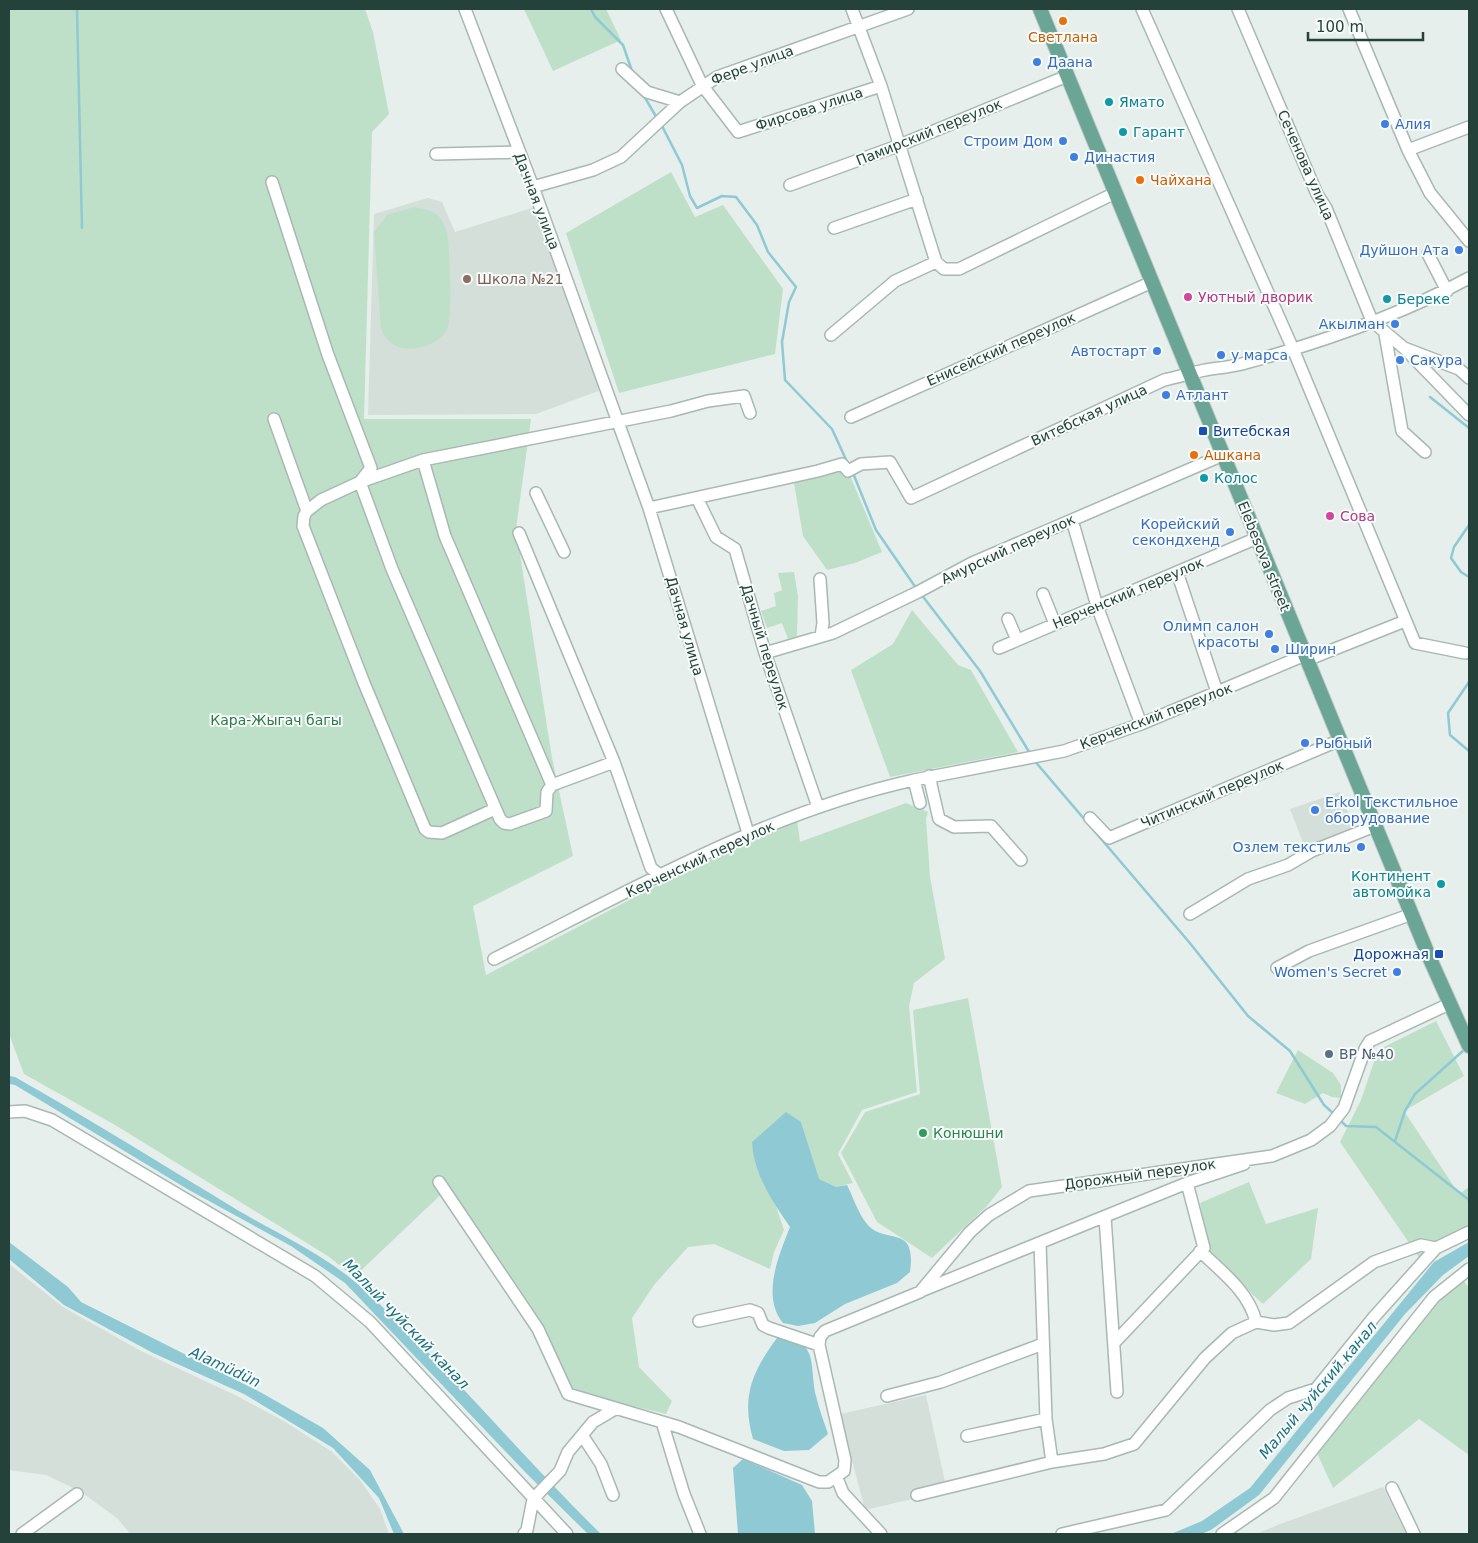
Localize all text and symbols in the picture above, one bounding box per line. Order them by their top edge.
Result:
scale bar [1308,10,1423,42]
marker: Светлана [1057,15,1069,27]
text: 100 m [1316,18,1364,36]
place label: Светлана [1028,29,1098,45]
street label: Фере улица [708,42,796,88]
place label: Даана [1047,54,1093,70]
marker: Даана [1031,56,1043,68]
street label: Фирсова улица [753,84,865,134]
place label: Ямато [1119,94,1165,110]
street label: Памирский переулок [854,95,1004,169]
marker: Ямато [1103,96,1115,108]
street label: Сеченова улица [1275,108,1337,222]
place label: Алия [1395,116,1431,132]
marker: Алия [1379,118,1391,130]
place label: Гарант [1133,124,1185,140]
marker: Гарант [1117,126,1129,138]
place label: Строим Дом [963,133,1053,149]
marker: Строим Дом [1057,135,1069,147]
place label: Династия [1084,149,1155,165]
street label: Дачная улица [511,150,563,252]
marker: Династия [1068,151,1080,163]
place label: Чайхана [1150,172,1212,188]
marker: Чайхана [1134,174,1146,186]
place label: Дуйшон Ата [1359,242,1449,258]
marker: Дуйшон Ата [1453,244,1465,256]
place label: Школа №21 [477,271,563,287]
marker: Школа №21 [461,273,473,285]
place label: Уютный дворик [1198,289,1313,305]
marker: Уютный дворик [1182,291,1194,303]
place label: Береке [1397,291,1450,307]
marker: Береке [1381,293,1393,305]
street label: Енисейский переулок [924,309,1078,389]
place label: Акылман [1319,316,1385,332]
marker: Акылман [1389,318,1401,330]
place label: Автостарт [1071,343,1147,359]
marker: Автостарт [1151,345,1163,357]
place label: у марса [1231,347,1288,363]
marker: у марса [1215,349,1227,361]
place label: Сакура [1410,352,1463,368]
marker: Сакура [1394,354,1406,366]
street label: Витебская улица [1028,381,1150,449]
place label: Атлант [1176,387,1229,403]
marker: Атлант [1160,389,1172,401]
place label: Витебская [1213,423,1290,439]
marker: Витебская [1197,425,1209,437]
place label: Ашкана [1204,447,1261,463]
marker: Ашкана [1188,449,1200,461]
place label: Колос [1214,470,1258,486]
marker: Колос [1198,472,1210,484]
street label: Elebesova street [1235,499,1294,614]
place label: Сова [1340,508,1375,524]
marker: Сова [1324,510,1336,522]
street label: Амурский переулок [939,511,1077,587]
place label: Корейский секондхенд [1132,516,1220,548]
marker: Корейский секондхенд [1224,526,1236,538]
street label: Нерченский переулок [1050,554,1206,632]
street label: Дачная улица [663,574,707,678]
street label: Дачный переулок [738,582,792,712]
place label: Олимп салон красоты [1163,618,1259,650]
marker: Олимп салон красоты [1263,628,1275,640]
place label: Ширин [1285,641,1336,657]
marker: Ширин [1269,643,1281,655]
street label: Керченский переулок [1078,680,1234,752]
park label: Кара-Жыгач багы [210,712,342,728]
place label: Рыбный [1315,735,1372,751]
marker: Рыбный [1299,737,1311,749]
street label: Читинский переулок [1138,757,1286,831]
place label: Erkol Текстильное оборудование [1325,794,1458,826]
marker: Erkol Текстильное оборудование [1309,804,1321,816]
street label: Керченский переулок [623,818,777,900]
place label: Озлем текстиль [1233,839,1351,855]
marker: Озлем текстиль [1355,841,1367,853]
place label: Континент автомойка [1351,868,1431,900]
marker: Континент автомойка [1435,878,1447,890]
place label: Дорожная [1353,946,1429,962]
marker: Дорожная [1433,948,1445,960]
place label: Women's Secret [1274,964,1388,980]
marker: Women's Secret [1391,966,1403,978]
place label: BP №40 [1339,1046,1394,1062]
marker: BP №40 [1323,1048,1335,1060]
place label: Конюшни [933,1125,1004,1141]
marker: Конюшни [917,1127,929,1139]
street label: Дорожный переулок [1063,1155,1217,1193]
water label: Малый чуйский канал [339,1255,473,1393]
water label: Малый чуйский канал [1255,1317,1381,1462]
water label: Alamüdün [186,1342,263,1391]

